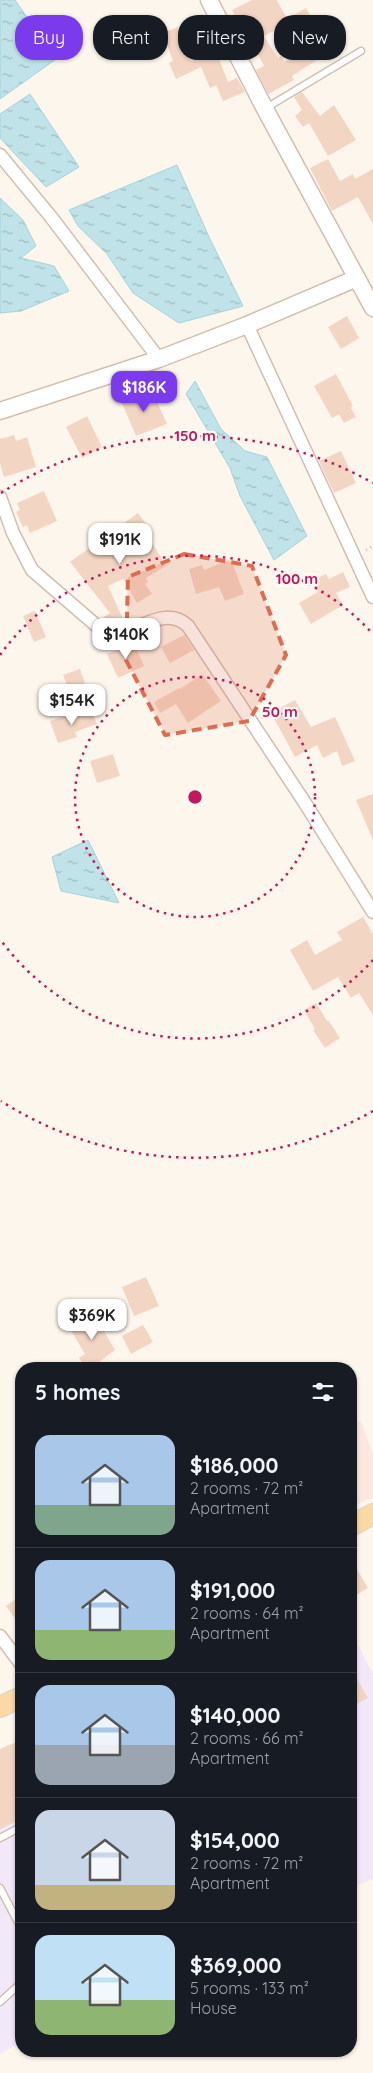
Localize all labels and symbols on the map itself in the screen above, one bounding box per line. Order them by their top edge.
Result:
pin: $186K [109,370,179,413]
text: 150 m [174,426,216,445]
pin: $191K [85,522,155,565]
text: 100 m [276,569,318,588]
pin: $140K [91,618,161,660]
pin: $154K [37,684,107,726]
text: 50 m [262,702,298,721]
centre of rings [186,788,204,806]
pin: $369K [57,1298,127,1341]

